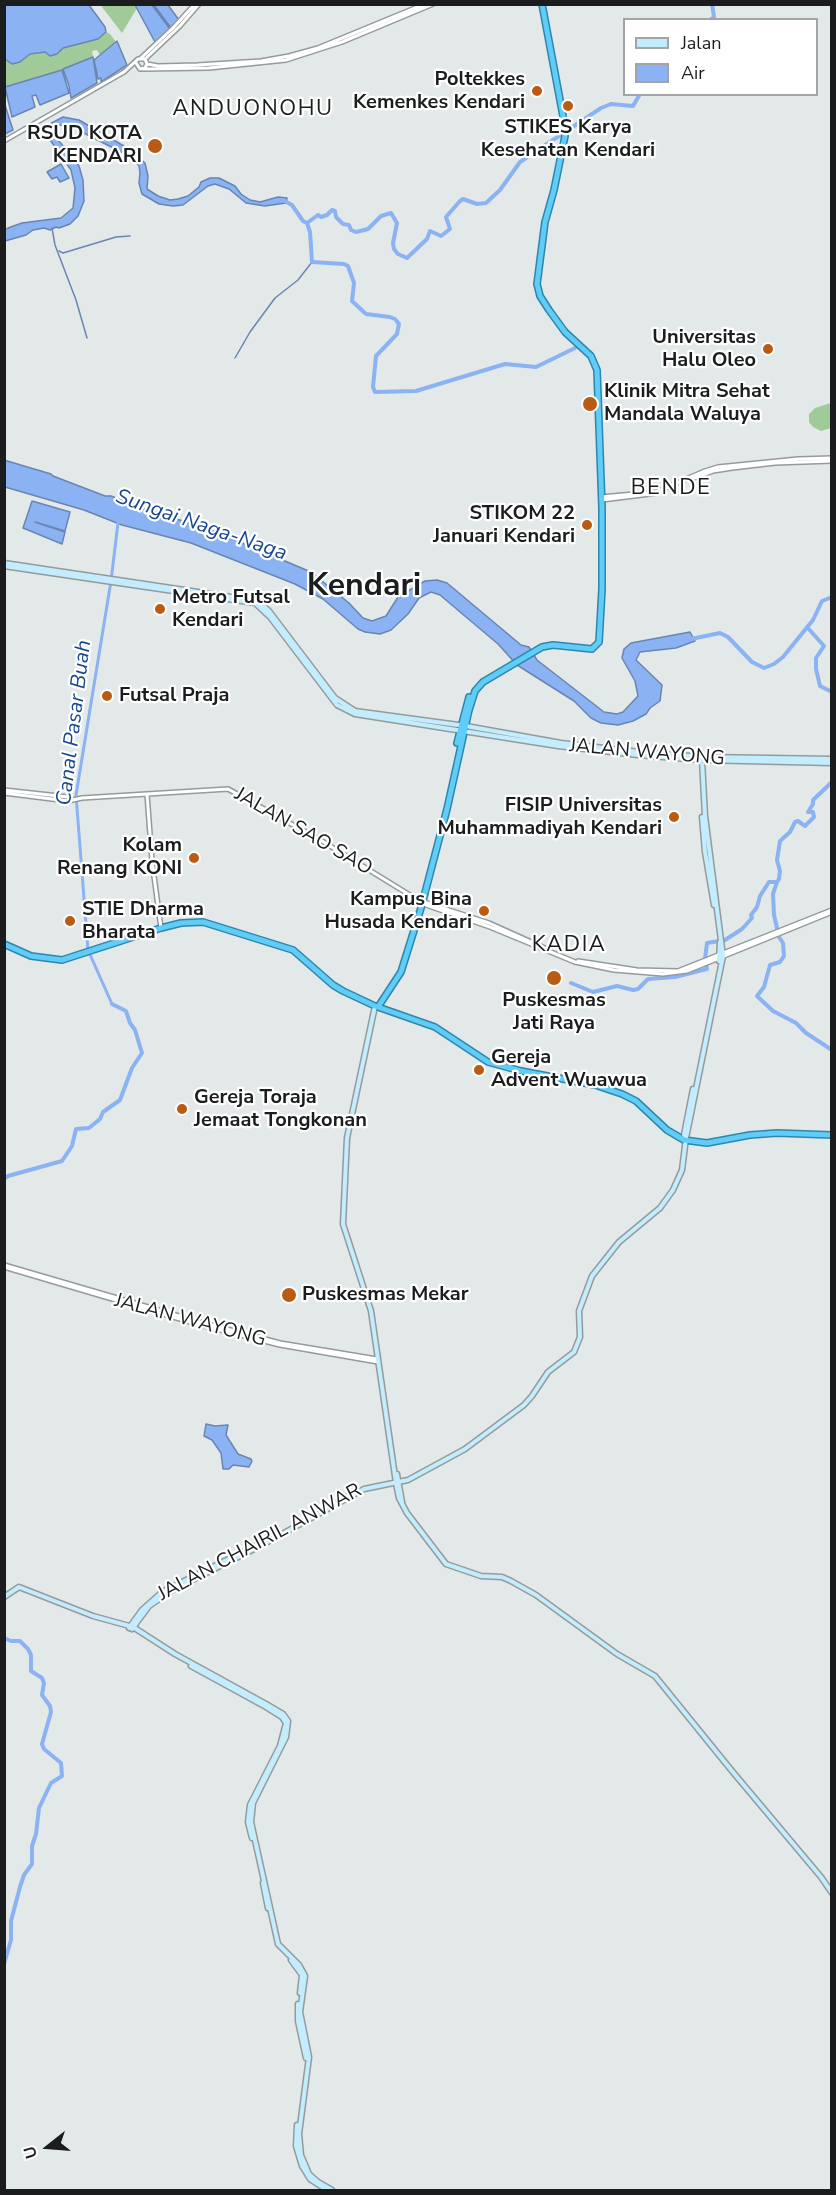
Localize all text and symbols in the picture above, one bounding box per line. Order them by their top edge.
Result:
legend [623,18,818,96]
text: Jalan [681,31,721,55]
text: Air [681,61,705,85]
place label: Poltekkes Kemenkes Kendari [353,68,525,115]
marker: Poltekkes Kemenkes Kendari [530,84,544,98]
district label: ANDUONOHU [173,97,333,123]
marker: STIKES Karya Kesehatan Kendari [561,99,575,113]
place label: STIKES Karya Kesehatan Kendari [481,116,655,163]
place label: RSUD KOTA KENDARI [27,122,142,169]
marker: RSUD KOTA KENDARI [146,137,164,155]
place label: Universitas Halu Oleo [652,326,756,373]
marker: Universitas Halu Oleo [761,342,775,356]
place label: Klinik Mitra Sehat Mandala Waluya [604,380,770,427]
marker: Klinik Mitra Sehat Mandala Waluya [581,395,599,413]
district label: BENDE [631,476,711,502]
water label: Sungai Naga-Naga [112,485,290,567]
place label: STIKOM 22 Januari Kendari [433,502,575,549]
marker: STIKOM 22 Januari Kendari [580,518,594,532]
district label: Kendari [307,568,421,606]
place label: Metro Futsal Kendari [172,586,290,633]
marker: Metro Futsal Kendari [153,602,167,616]
water label: Canal Pasar Buah [52,639,98,807]
place label: Futsal Praja [119,684,229,708]
marker: Futsal Praja [100,689,114,703]
street label: JALAN WAYONG [568,734,726,772]
street label: JALAN SAO SAO [230,783,376,881]
place label: FISIP Universitas Muhammadiyah Kendari [438,794,662,841]
marker: FISIP Universitas Muhammadiyah Kendari [667,810,681,824]
place label: Kolam Renang KONI [57,834,182,881]
marker: Kolam Renang KONI [187,851,201,865]
place label: Kampus Bina Husada Kendari [324,888,472,935]
place label: STIE Dharma Bharata [82,898,204,945]
marker: Kampus Bina Husada Kendari [477,904,491,918]
marker: STIE Dharma Bharata [63,914,77,928]
district label: KADIA [532,933,606,959]
marker: Puskesmas Jati Raya [545,969,563,987]
place label: Puskesmas Jati Raya [502,989,606,1036]
place label: Gereja Advent Wuawua [491,1046,647,1093]
marker: Gereja Advent Wuawua [472,1063,486,1077]
place label: Gereja Toraja Jemaat Tongkonan [194,1086,367,1133]
marker: Gereja Toraja Jemaat Tongkonan [175,1102,189,1116]
place label: Puskesmas Mekar [302,1283,469,1307]
marker: Puskesmas Mekar [280,1286,298,1304]
street label: JALAN WAYONG [112,1289,268,1353]
street label: JALAN CHAIRIL ANWAR [154,1479,366,1607]
north arrow [18,2117,78,2177]
text: U [19,2143,43,2161]

